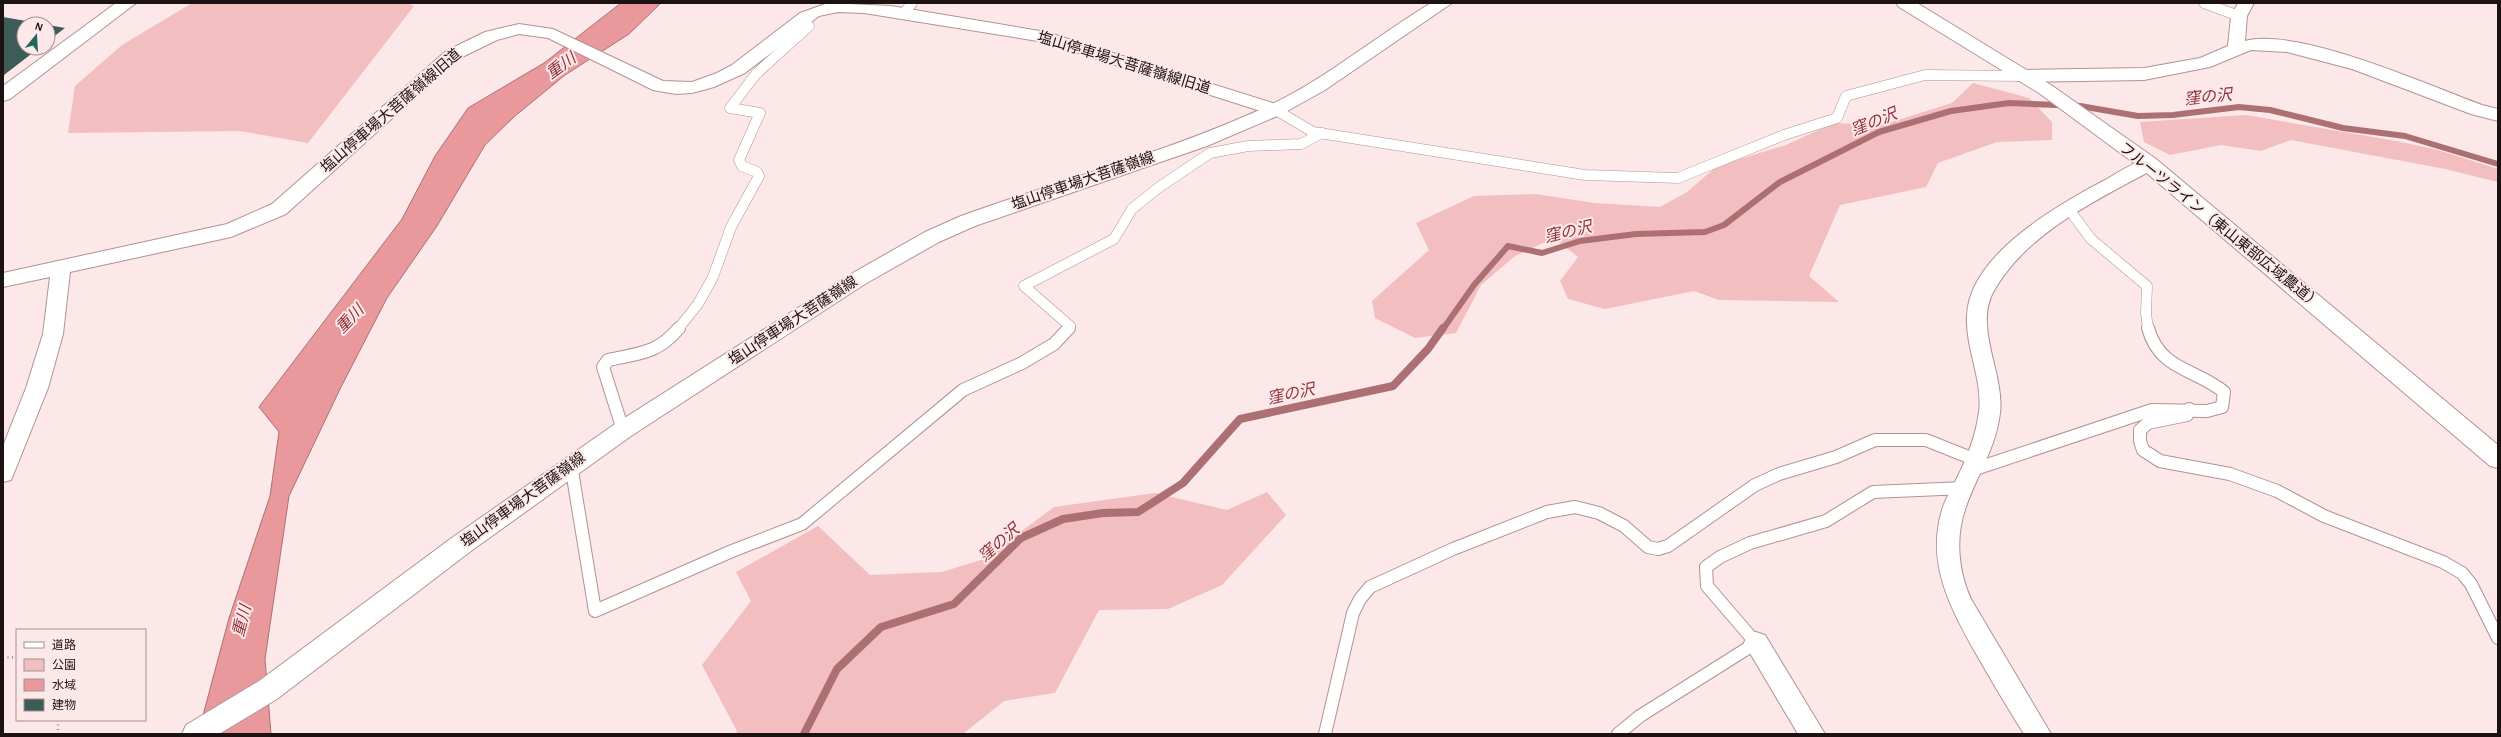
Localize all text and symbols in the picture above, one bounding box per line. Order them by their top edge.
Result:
north arrow [16,16,56,56]
text: N [34,21,44,33]
street label: 塩山停車場大菩薩嶺線旧道 [1036,28,1213,96]
street label: 塩山停車場大菩薩嶺線旧道 [317,45,464,176]
water label: 重川 [543,48,580,82]
water label: 窪の沢 [2183,85,2235,107]
water label: 窪の沢 [1848,104,1901,138]
street label: フルーツライン（東山東部広域農道） [2116,139,2324,312]
street label: 塩山停車場大菩薩嶺線 [1009,148,1156,213]
water label: 窪の沢 [1543,217,1595,245]
street label: 塩山停車場大菩薩嶺線 [725,272,860,368]
water label: 重川 [332,300,368,336]
water label: 窪の沢 [1266,380,1318,407]
street label: 塩山停車場大菩薩嶺線 [457,448,588,550]
water label: 窪の沢 [975,519,1024,565]
water label: 重川 [229,601,254,639]
legend [16,629,146,721]
text: 道路 [52,638,76,651]
text: 公園 [52,659,76,671]
text: 水域 [52,679,76,691]
text: 建物 [52,698,76,711]

